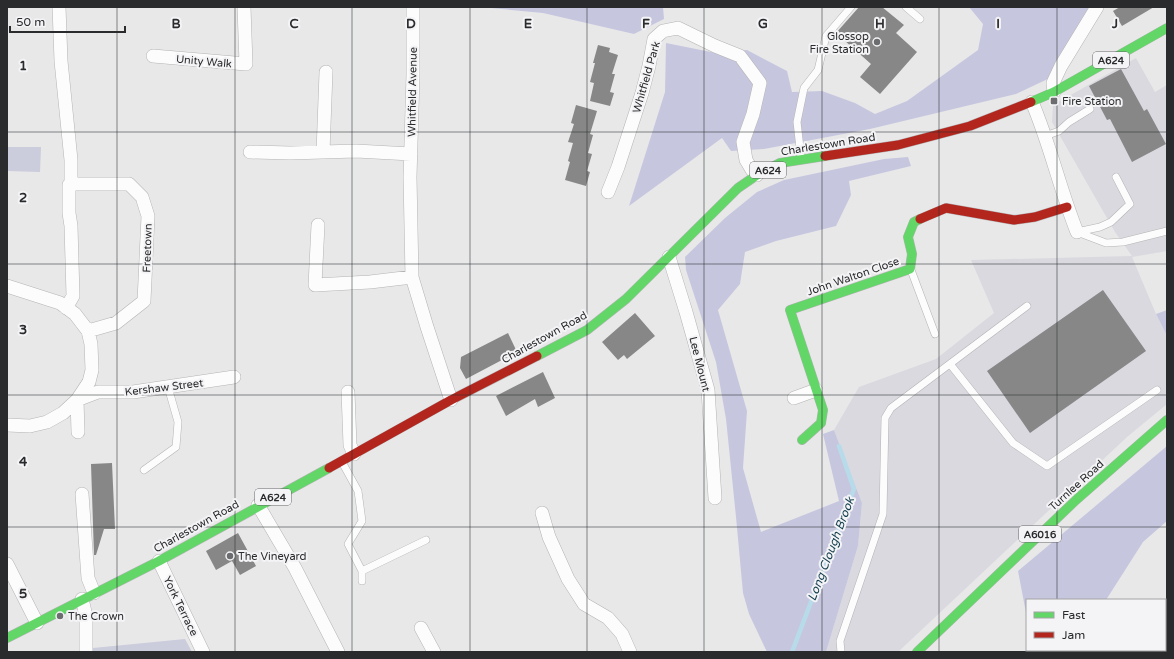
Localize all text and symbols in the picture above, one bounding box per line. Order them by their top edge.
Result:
scale bar [10,8,125,34]
text: 50 m [16,15,45,29]
text: B [171,16,181,32]
text: C [289,16,299,32]
text: D [406,16,416,32]
text: E [524,16,532,32]
text: F [642,16,650,32]
text: G [758,16,768,32]
text: H [875,16,885,32]
text: I [996,16,1000,32]
text: J [1111,16,1118,32]
place label: Glossop Fire Station [809,30,869,56]
marker: Glossop Fire Station [872,37,882,47]
street label: Whitfield Park [630,40,663,115]
street label: Whitfield Avenue [405,47,420,137]
road number: A624 [1093,52,1129,68]
street label: Unity Walk [175,53,232,70]
text: 1 [19,58,27,74]
place label: Fire Station [1062,95,1122,108]
marker: Fire Station [1049,96,1059,106]
street label: Charlestown Road [780,131,876,158]
road number: A624 [750,162,786,178]
text: 2 [19,190,27,206]
street label: Freetown [140,223,155,273]
street label: John Walton Close [805,255,901,298]
street label: Charlestown Road [499,309,589,366]
text: 3 [19,322,27,338]
street label: Lee Mount [686,335,713,393]
street label: Kershaw Street [124,376,204,399]
text: 4 [19,454,28,470]
street label: Turnlee Road [1046,457,1106,513]
road number: A624 [255,489,291,505]
water label: Long Clough Brook [805,494,858,603]
street label: Charlestown Road [151,498,241,555]
road number: A6016 [1019,526,1061,542]
place label: The Vineyard [238,550,307,563]
marker: The Vineyard [225,551,235,561]
street label: York Terrace [160,574,201,638]
text: 5 [19,586,27,602]
legend [1026,599,1166,651]
text: Fast [1062,608,1086,622]
place label: The Crown [68,610,124,623]
marker: The Crown [55,611,65,621]
text: Jam [1062,628,1085,642]

